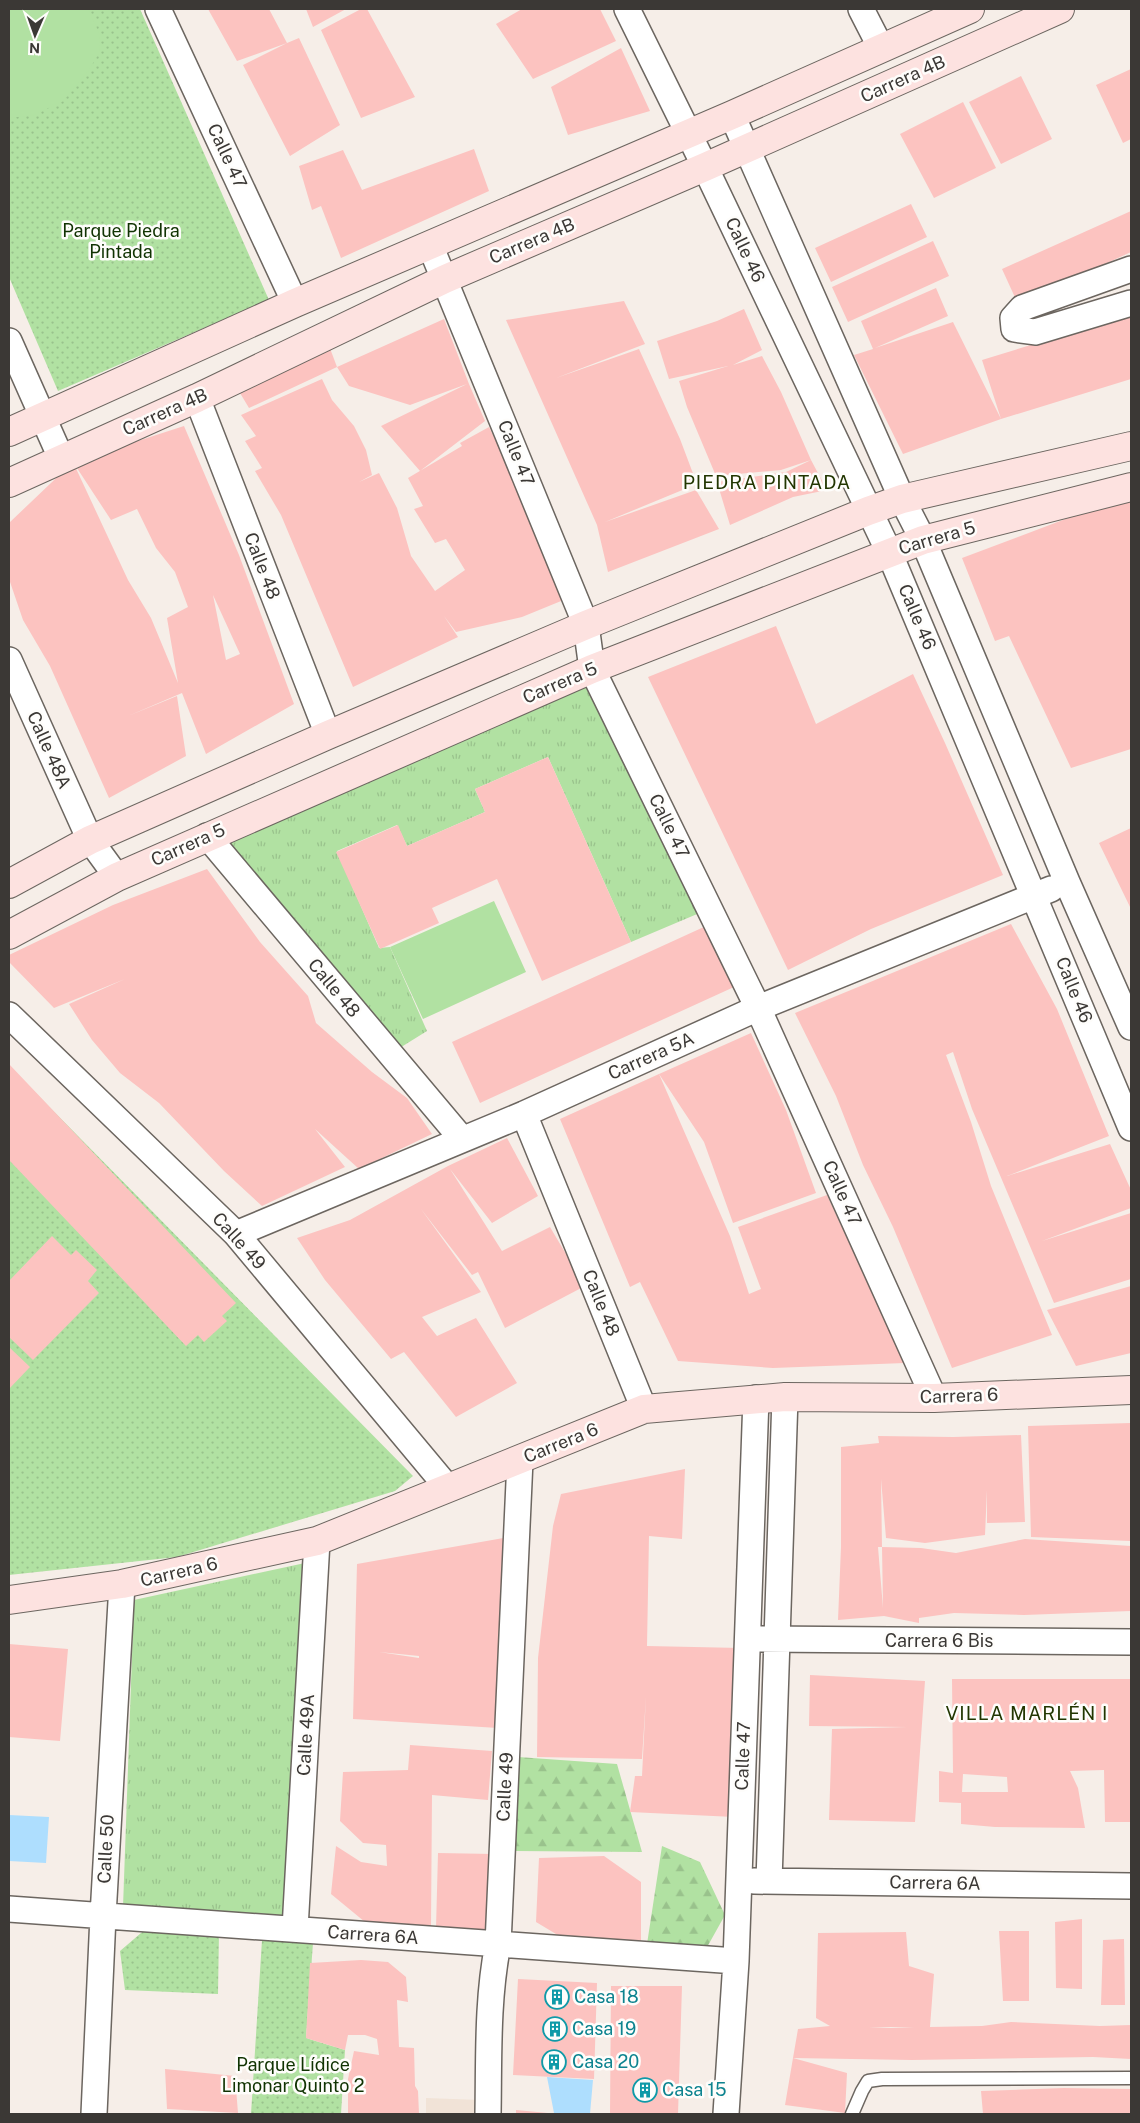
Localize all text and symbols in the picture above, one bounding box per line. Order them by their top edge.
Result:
north arrow [10,10,60,60]
text: N [29,40,40,56]
street label: Carrera 4B [857,50,949,107]
street label: Calle 47 [203,120,252,191]
street label: Carrera 4B [486,213,578,268]
street label: Calle 46 [721,214,770,286]
park label: Parque Piedra Pintada [62,220,180,262]
street label: Carrera 4B [119,383,211,440]
street label: Calle 47 [494,417,539,489]
district label: PIEDRA PINTADA [683,471,851,493]
street label: Carrera 5 [896,517,978,558]
street label: Calle 48 [240,529,285,602]
street label: Calle 46 [894,581,941,653]
street label: Carrera 5 [519,657,600,708]
street label: Calle 48A [23,708,76,792]
street label: Calle 47 [645,790,694,861]
street label: Carrera 5 [147,819,228,870]
street label: Calle 48 [304,954,365,1021]
street label: Calle 46 [1052,954,1097,1026]
street label: Carrera 5A [605,1027,697,1084]
street label: Calle 47 [819,1157,866,1229]
street label: Calle 49 [208,1208,270,1273]
street label: Calle 48 [579,1267,624,1339]
street label: Carrera 6 [919,1384,999,1407]
street label: Carrera 6 [520,1418,601,1467]
street label: Carrera 6 [138,1552,220,1591]
street label: Carrera 6 Bis [885,1630,993,1651]
street label: Calle 49A [293,1693,318,1777]
district label: VILLA MARLÉN I [946,1702,1108,1724]
street label: Calle 47 [731,1721,754,1791]
street label: Calle 49 [492,1752,517,1822]
street label: Calle 50 [93,1814,118,1884]
street label: Carrera 6A [889,1871,981,1894]
street label: Carrera 6A [327,1921,420,1948]
building icon: Casa 18 [544,1984,570,2010]
place label: Casa 18 [574,1986,639,2007]
building icon: Casa 19 [542,2016,568,2042]
place label: Casa 19 [572,2018,636,2039]
building icon: Casa 20 [541,2049,567,2075]
place label: Casa 20 [572,2051,639,2072]
park label: Parque Lídice Limonar Quinto 2 [222,2054,364,2096]
building icon: Casa 15 [632,2077,658,2103]
place label: Casa 15 [662,2079,726,2100]

